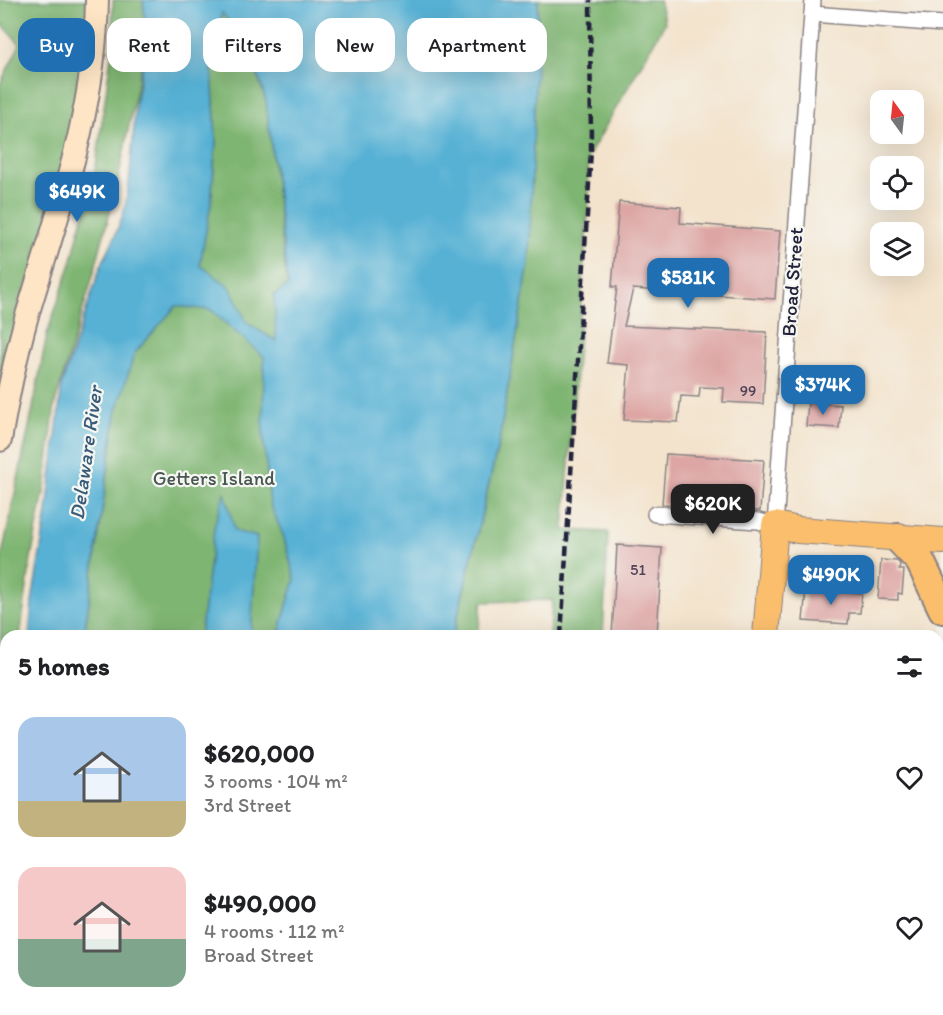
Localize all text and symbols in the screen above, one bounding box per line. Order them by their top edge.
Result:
chip: Buy [18,18,95,72]
chip: Rent [107,18,191,72]
chip: Filters [203,18,303,72]
chip: New [315,18,395,72]
chip: Apartment [407,18,547,72]
north arrow [870,90,924,144]
map controls [870,90,924,276]
button: locate [870,156,924,210]
pin: $649K [35,172,119,223]
text: $649K [49,179,105,203]
button: layers [870,222,924,276]
street label: Broad Street [776,226,808,337]
pin: $581K [646,258,730,309]
text: $581K [661,265,715,289]
pin: $374K [781,365,865,416]
text: $374K [795,372,851,396]
house number: 99 [740,381,756,400]
water label: Delaware River [64,383,108,521]
park label: Getters Island [153,466,275,490]
pin: $620K [671,484,755,535]
text: $620K [685,491,741,515]
pin: $490K [789,555,873,606]
house number: 51 [630,560,646,579]
text: $490K [802,562,860,586]
text: 5 homes [18,650,110,682]
icon: filters [893,650,926,683]
text: $620,000 [204,737,315,769]
icon: home [66,741,138,813]
icon: heart [893,761,926,794]
text: 3 rooms · 104 m² [204,769,348,793]
text: 3rd Street [204,793,291,817]
text: $490,000 [204,887,317,919]
icon: home [66,891,138,963]
icon: heart [893,911,926,944]
text: 4 rooms · 112 m² [204,919,344,943]
text: Broad Street [204,943,314,967]

